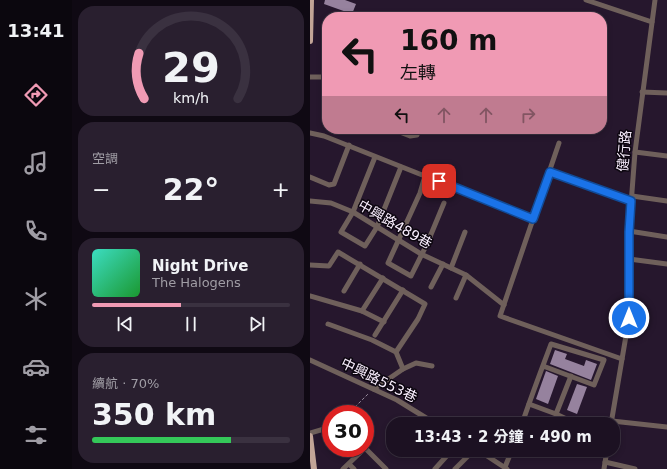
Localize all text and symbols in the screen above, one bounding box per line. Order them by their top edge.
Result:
text: 13:41 [7,20,65,41]
text: 160 m [400,24,497,57]
icon: left [334,28,386,80]
text: 29 [162,43,220,92]
text: 左轉 [400,62,436,83]
icon: directions [22,81,50,109]
text: km/h [173,89,209,105]
icon: left [391,104,413,126]
icon: ahead [433,104,455,126]
icon: ahead [475,104,497,126]
icon: right [517,104,539,126]
street label: 健行路 [614,129,634,173]
icon: music [22,149,50,177]
text: 空調 [92,151,118,166]
pin [422,164,456,198]
icon: arrive [428,170,450,192]
text: 22° [163,172,219,207]
text: − [92,177,110,202]
text: + [272,177,290,202]
street label: 中興路489巷 [355,196,435,252]
icon: phone [22,217,50,245]
text: Night Drive [152,257,248,275]
text: The Halogens [152,275,241,290]
icon: climate [22,285,50,313]
position arrow [608,297,650,339]
icon: previous [114,313,136,335]
icon: pause [180,313,202,335]
icon: next [246,313,268,335]
icon: car [22,353,50,381]
street label: 中興路553巷 [338,355,420,405]
text: 續航 · 70% [92,376,159,391]
text: 350 km [92,397,216,432]
speed limit sign: 30 [322,405,374,457]
icon: filters [22,421,50,449]
text: 13:43 · 2 分鐘 · 490 m [414,428,592,446]

